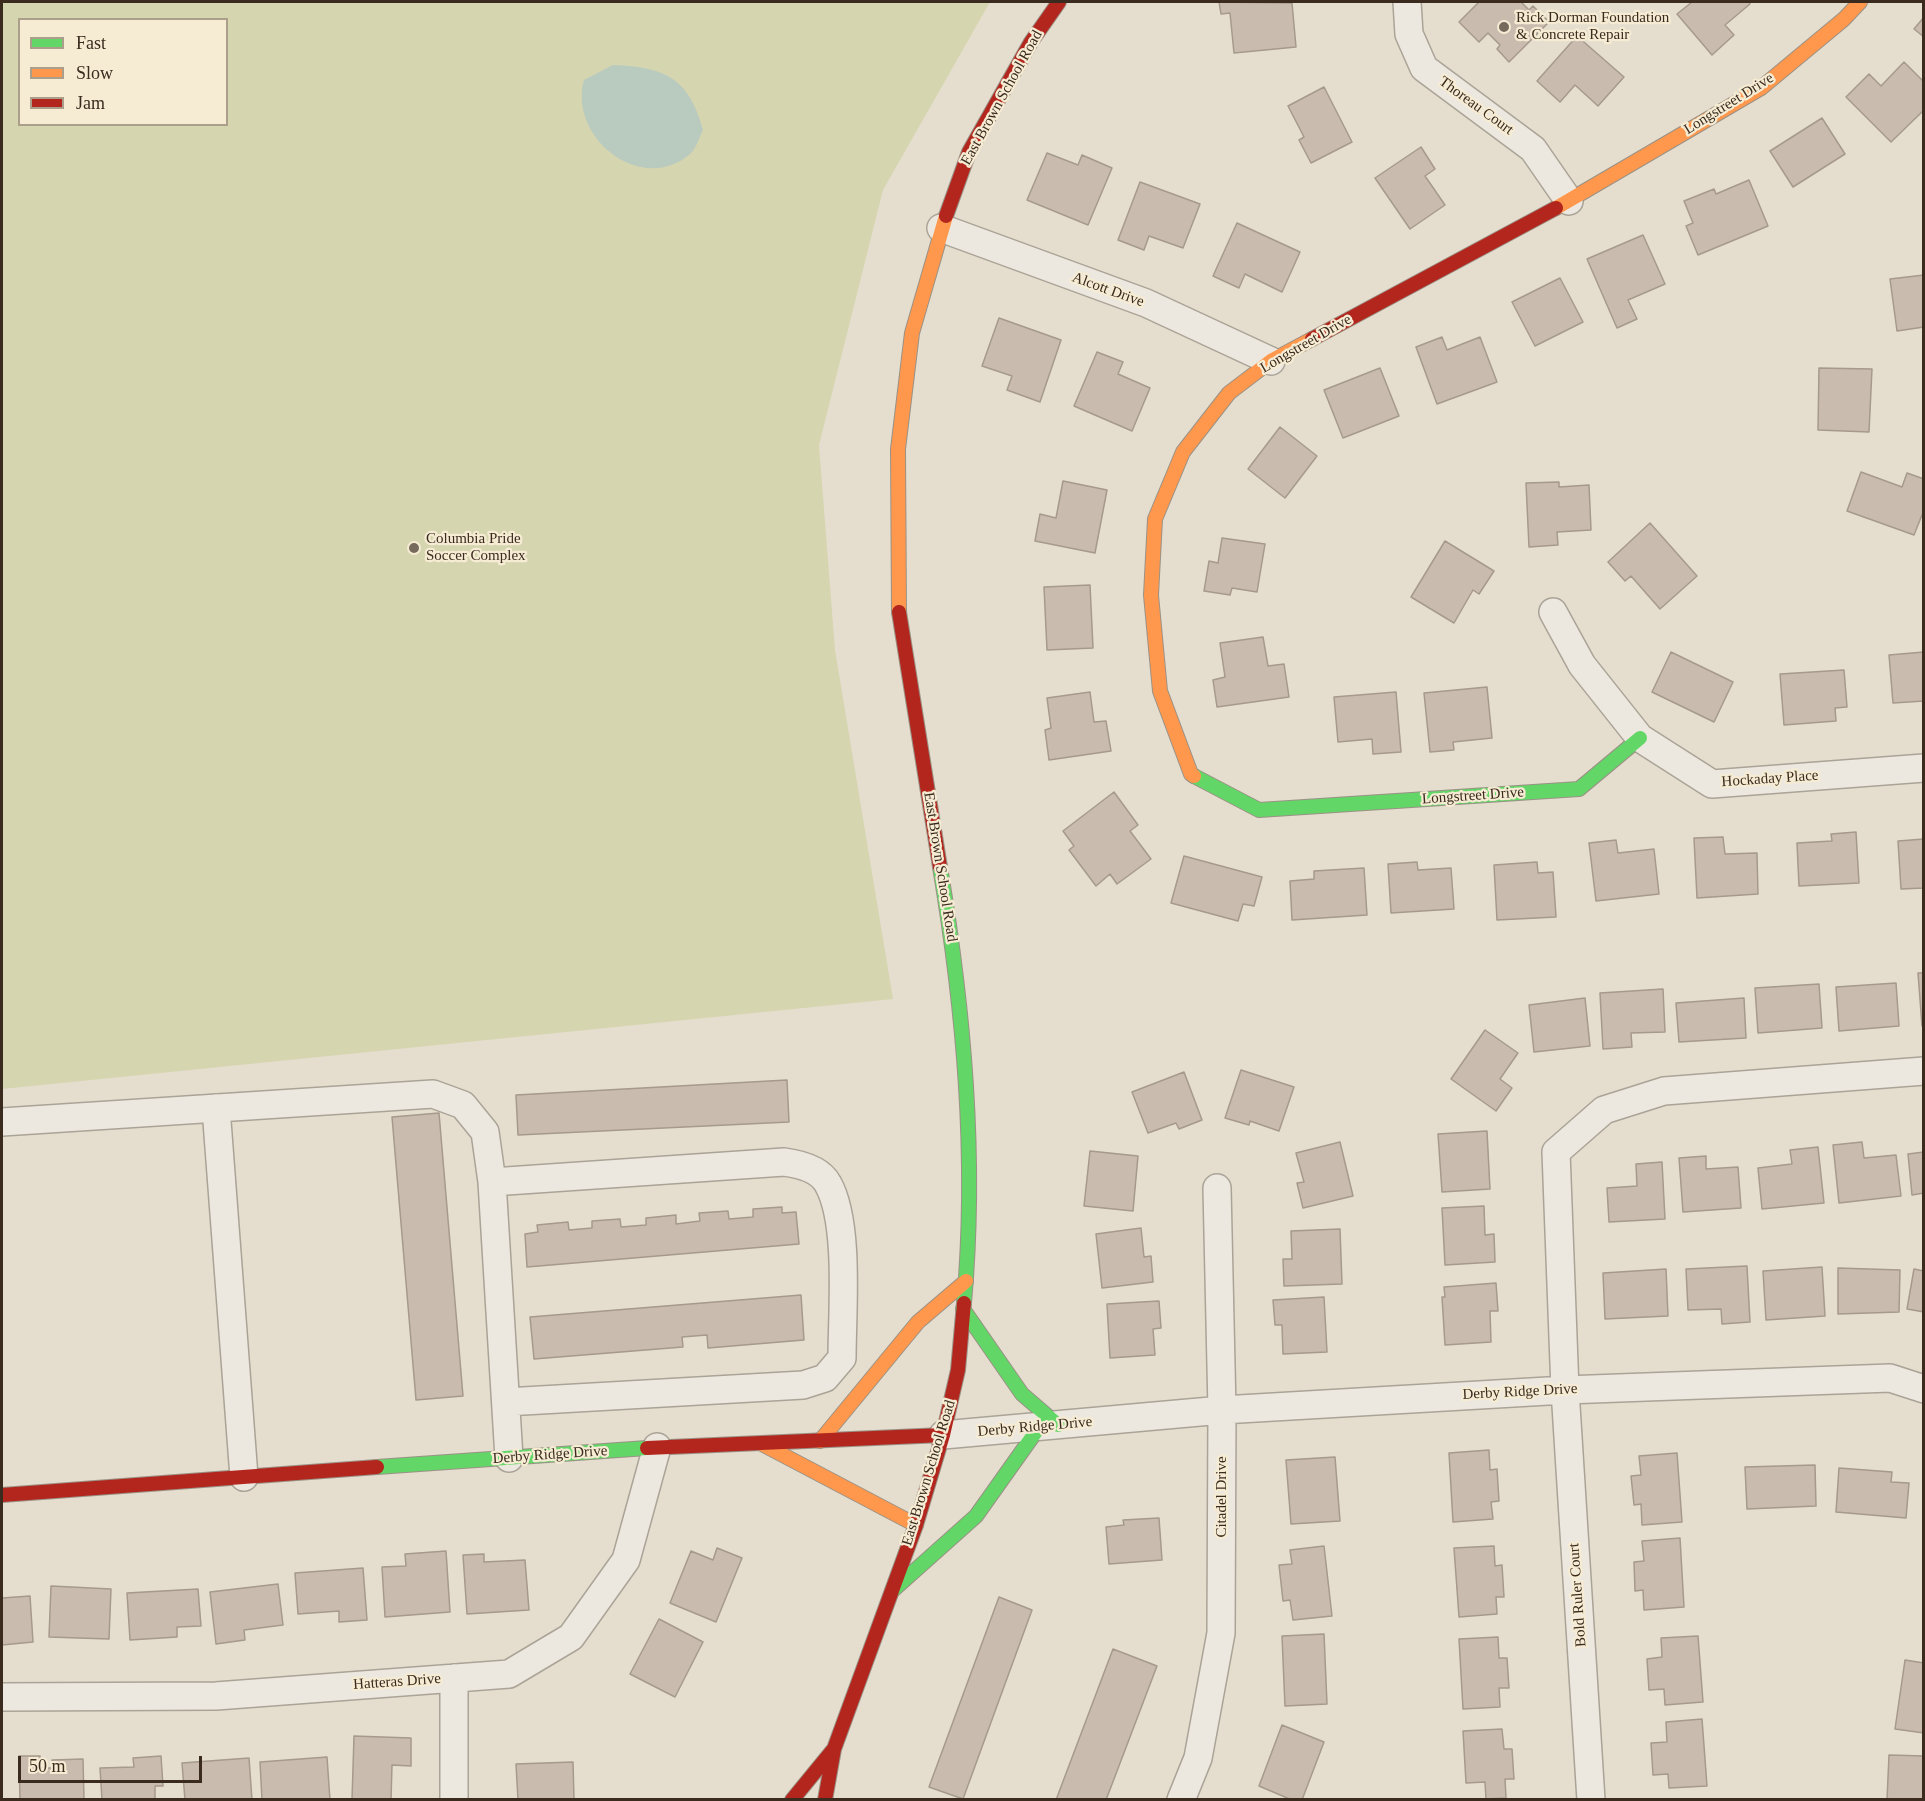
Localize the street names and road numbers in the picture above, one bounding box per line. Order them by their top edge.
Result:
street label: East Brown School Road [957,27,1047,169]
street label: Longstreet Drive [1681,69,1777,139]
street label: Thoreau Court [1435,73,1517,139]
street label: Alcott Drive [1069,269,1147,311]
street label: Longstreet Drive [1257,311,1355,377]
street label: Hockaday Place [1721,767,1819,791]
street label: Longstreet Drive [1421,783,1525,809]
street label: East Brown School Road [919,791,961,943]
street label: Derby Ridge Drive [1462,1380,1578,1404]
street label: East Brown School Road [898,1398,960,1548]
street label: Derby Ridge Drive [977,1413,1093,1441]
street label: Derby Ridge Drive [492,1442,608,1468]
street label: Citadel Drive [1213,1456,1231,1538]
street label: Bold Ruler Court [1565,1542,1591,1648]
street label: Hatteras Drive [353,1670,441,1694]

